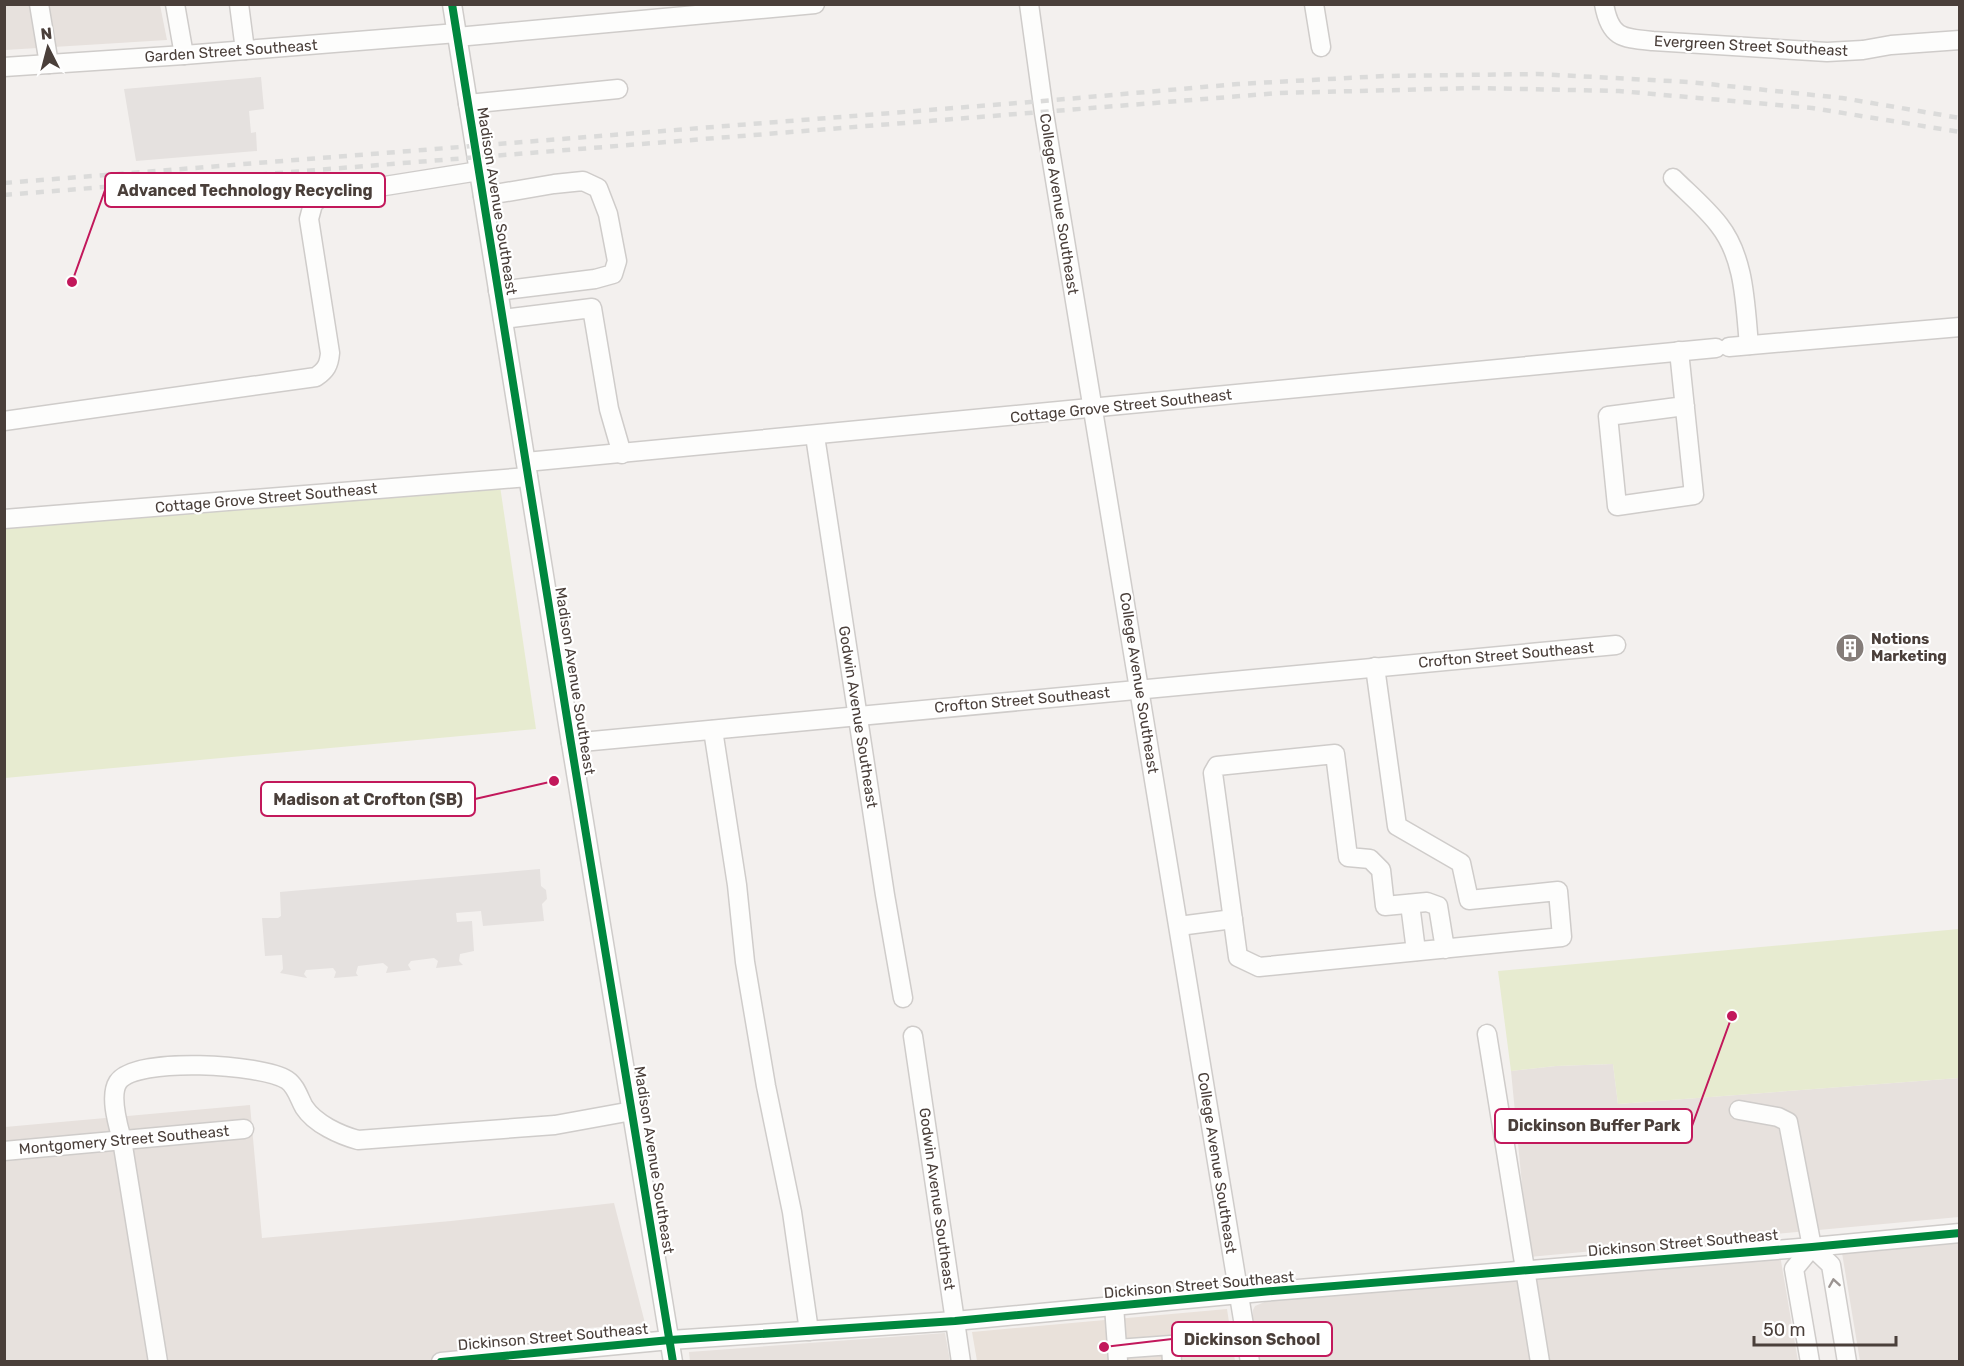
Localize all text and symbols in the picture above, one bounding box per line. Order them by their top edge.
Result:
north arrow [18,18,78,78]
text: N [40,24,53,44]
street label: Evergreen Street Southeast [1654,32,1849,60]
street label: Garden Street Southeast [144,36,318,66]
street label: Madison Avenue Southeast [473,106,521,296]
street label: College Avenue Southeast [1036,112,1082,296]
callout: Advanced Technology Recycling [105,173,385,207]
text: Advanced Technology Recycling [117,181,373,200]
street label: Cottage Grove Street Southeast [1009,385,1233,427]
street label: Cottage Grove Street Southeast [154,479,378,517]
street label: Madison Avenue Southeast [551,586,599,776]
street label: College Avenue Southeast [1116,591,1162,775]
street label: Godwin Avenue Southeast [835,625,881,809]
place label: Notions Marketing [1871,630,1947,665]
building icon: Notions Marketing [1834,632,1866,664]
street label: Crofton Street Southeast [1417,638,1595,672]
street label: Crofton Street Southeast [933,683,1111,717]
callout: Madison at Crofton (SB) [261,782,475,816]
text: Madison at Crofton (SB) [273,790,463,809]
street label: Madison Avenue Southeast [630,1065,678,1255]
street label: College Avenue Southeast [1194,1071,1240,1255]
street label: Godwin Avenue Southeast [915,1107,959,1292]
callout: Dickinson Buffer Park [1495,1109,1692,1143]
text: Dickinson Buffer Park [1508,1116,1681,1135]
street label: Montgomery Street Southeast [18,1122,230,1158]
street label: Dickinson Street Southeast [1587,1226,1779,1260]
street label: Dickinson Street Southeast [1103,1268,1295,1302]
one-way arrow [1829,1278,1841,1288]
scale bar [1754,1309,1896,1347]
text: 50 m [1763,1319,1806,1341]
street label: Dickinson Street Southeast [457,1320,649,1354]
callout: Dickinson School [1172,1322,1332,1356]
text: Dickinson School [1184,1330,1320,1349]

